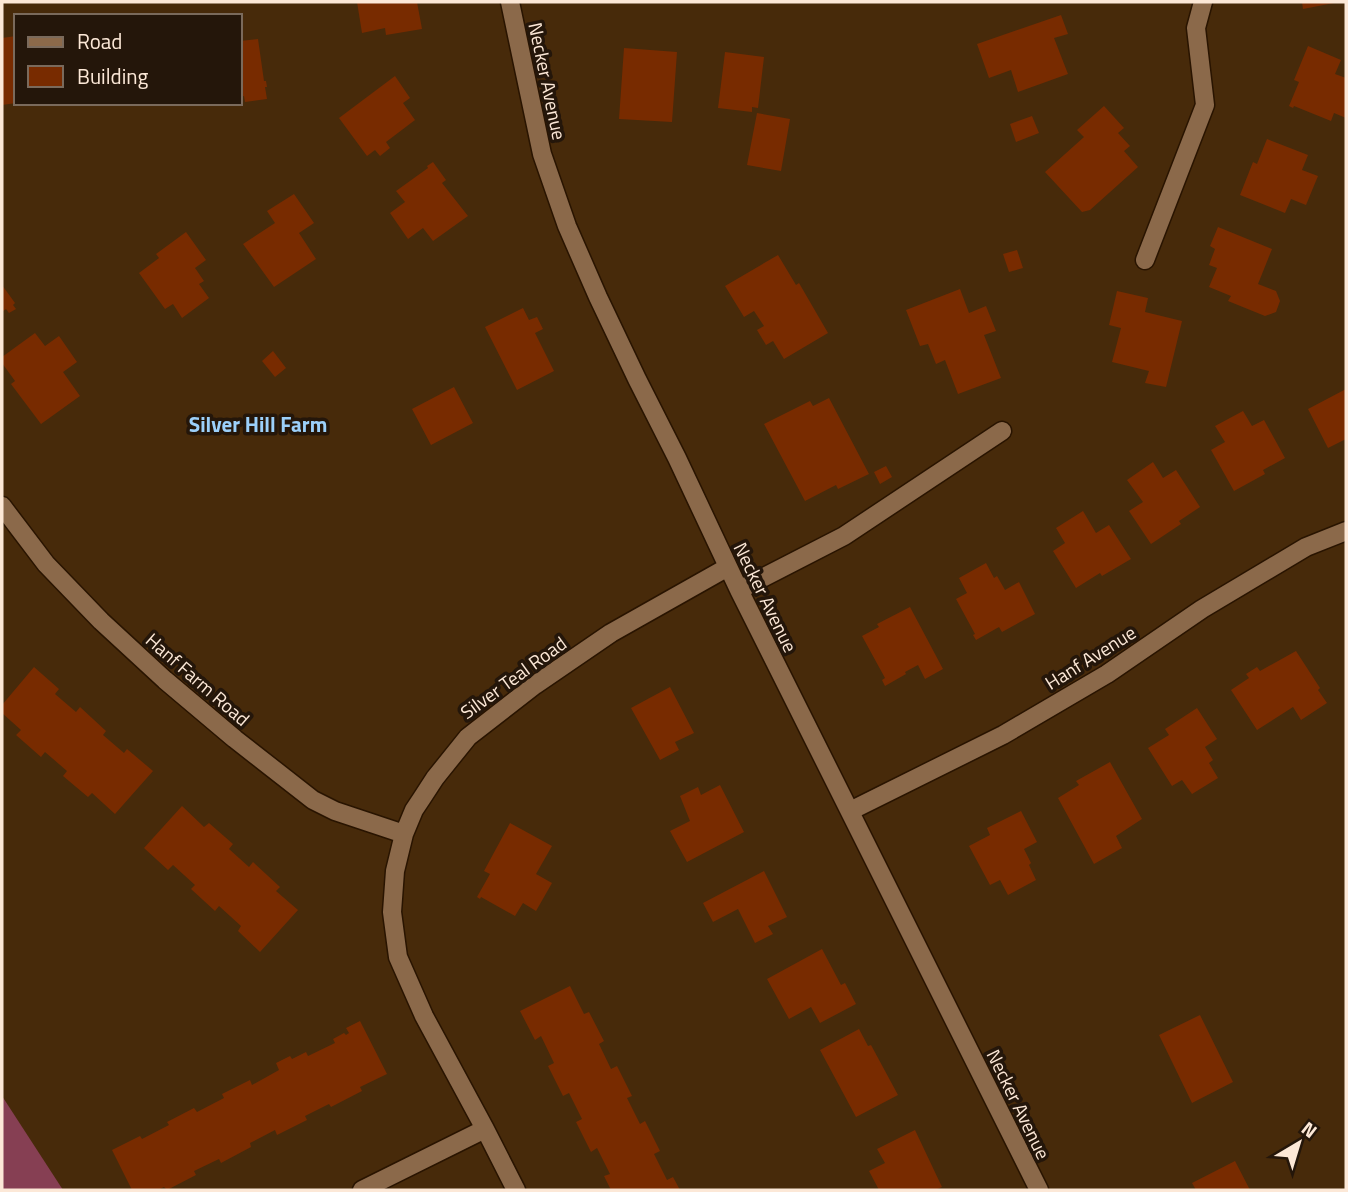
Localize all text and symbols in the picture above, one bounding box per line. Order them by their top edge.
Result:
legend [14,14,242,105]
street label: Necker Avenue [521,20,575,142]
text: Road [77,25,122,57]
text: Building [77,60,149,92]
district label: Silver Hill Farm [189,408,327,440]
street label: Necker Avenue [727,537,805,657]
street label: Hanf Avenue [1039,618,1141,696]
street label: Hanf Farm Road [140,626,256,732]
street label: Silver Teal Road [454,628,572,726]
street label: Necker Avenue [980,1044,1058,1164]
north arrow [1264,1108,1334,1178]
text: N [1296,1114,1324,1145]

